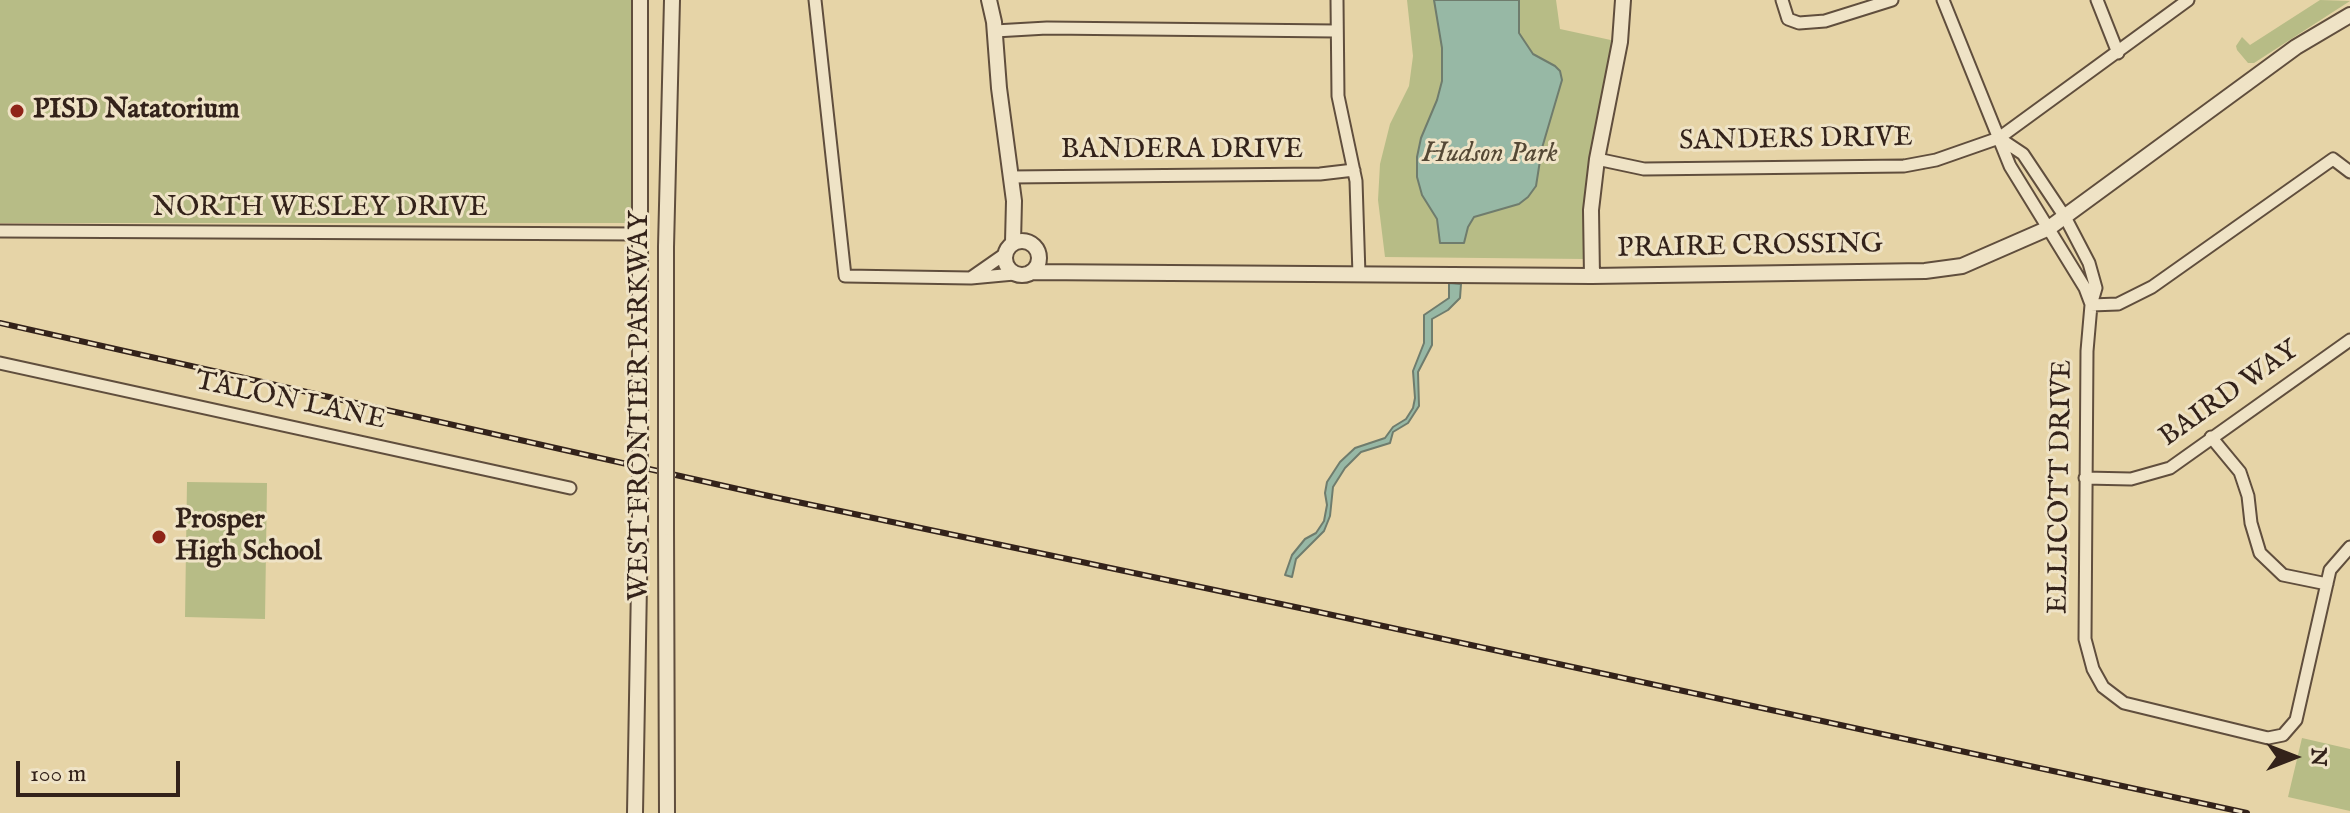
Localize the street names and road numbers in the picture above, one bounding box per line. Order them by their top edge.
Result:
street label: SANDERS DRIVE [1679,122,1913,160]
street label: BANDERA DRIVE [1061,134,1303,168]
street label: NORTH WESLEY DRIVE [152,192,488,226]
street label: WEST FRONTIER PARKWAY [624,211,658,601]
street label: PRAIRE CROSSING [1617,229,1883,267]
street label: BAIRD WAY [2154,335,2306,455]
street label: ELLICOTT DRIVE [2043,359,2081,615]
street label: TALON LANE [192,365,388,439]

